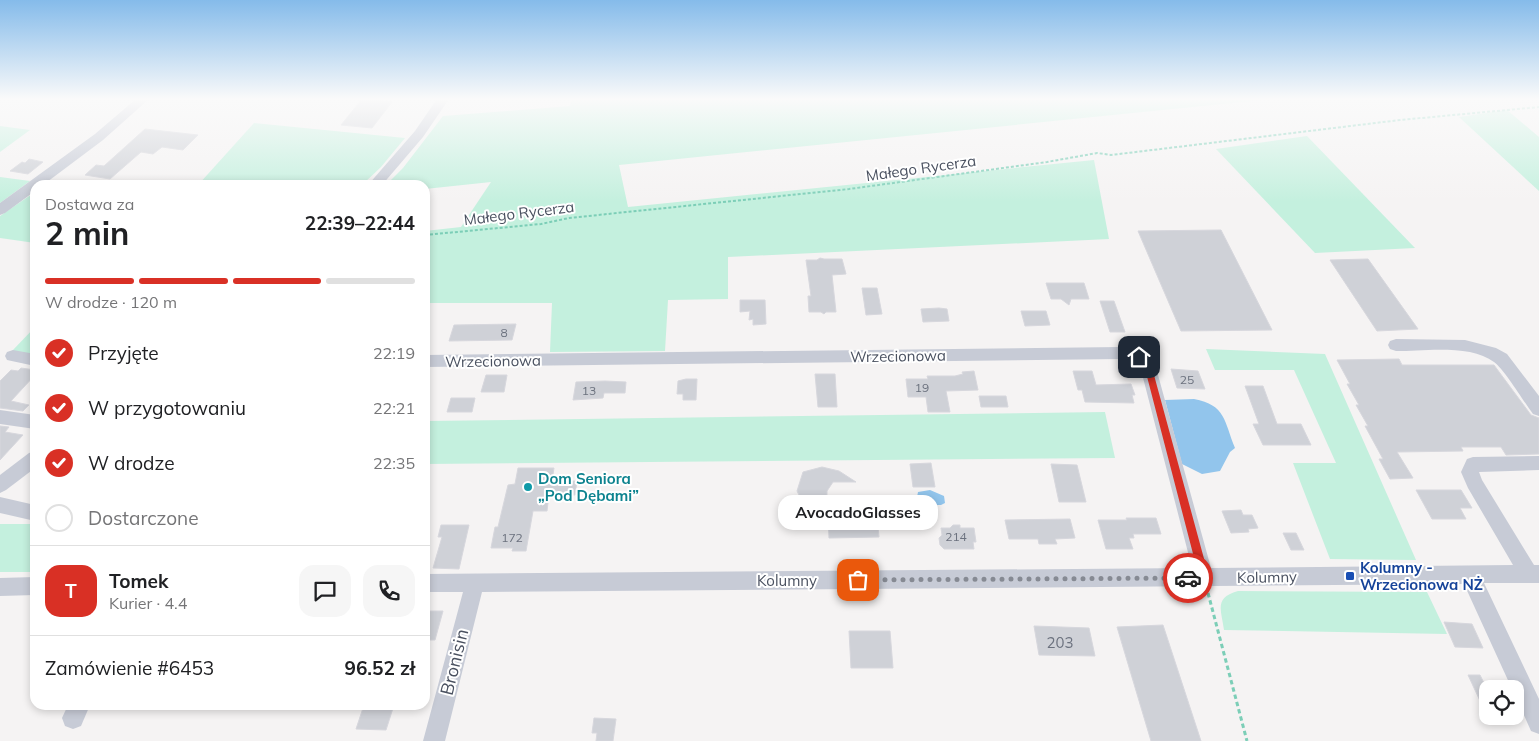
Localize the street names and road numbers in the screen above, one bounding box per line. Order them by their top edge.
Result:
street label: Małego Rycerza [865,151,977,185]
street label: Małego Rycerza [463,197,575,229]
street label: Wrzecionowa [850,346,946,366]
street label: Wrzecionowa [445,351,541,371]
street label: Kolumny [1237,567,1297,587]
street label: Kolumny [757,571,817,590]
street label: Bronisin [435,626,473,698]

